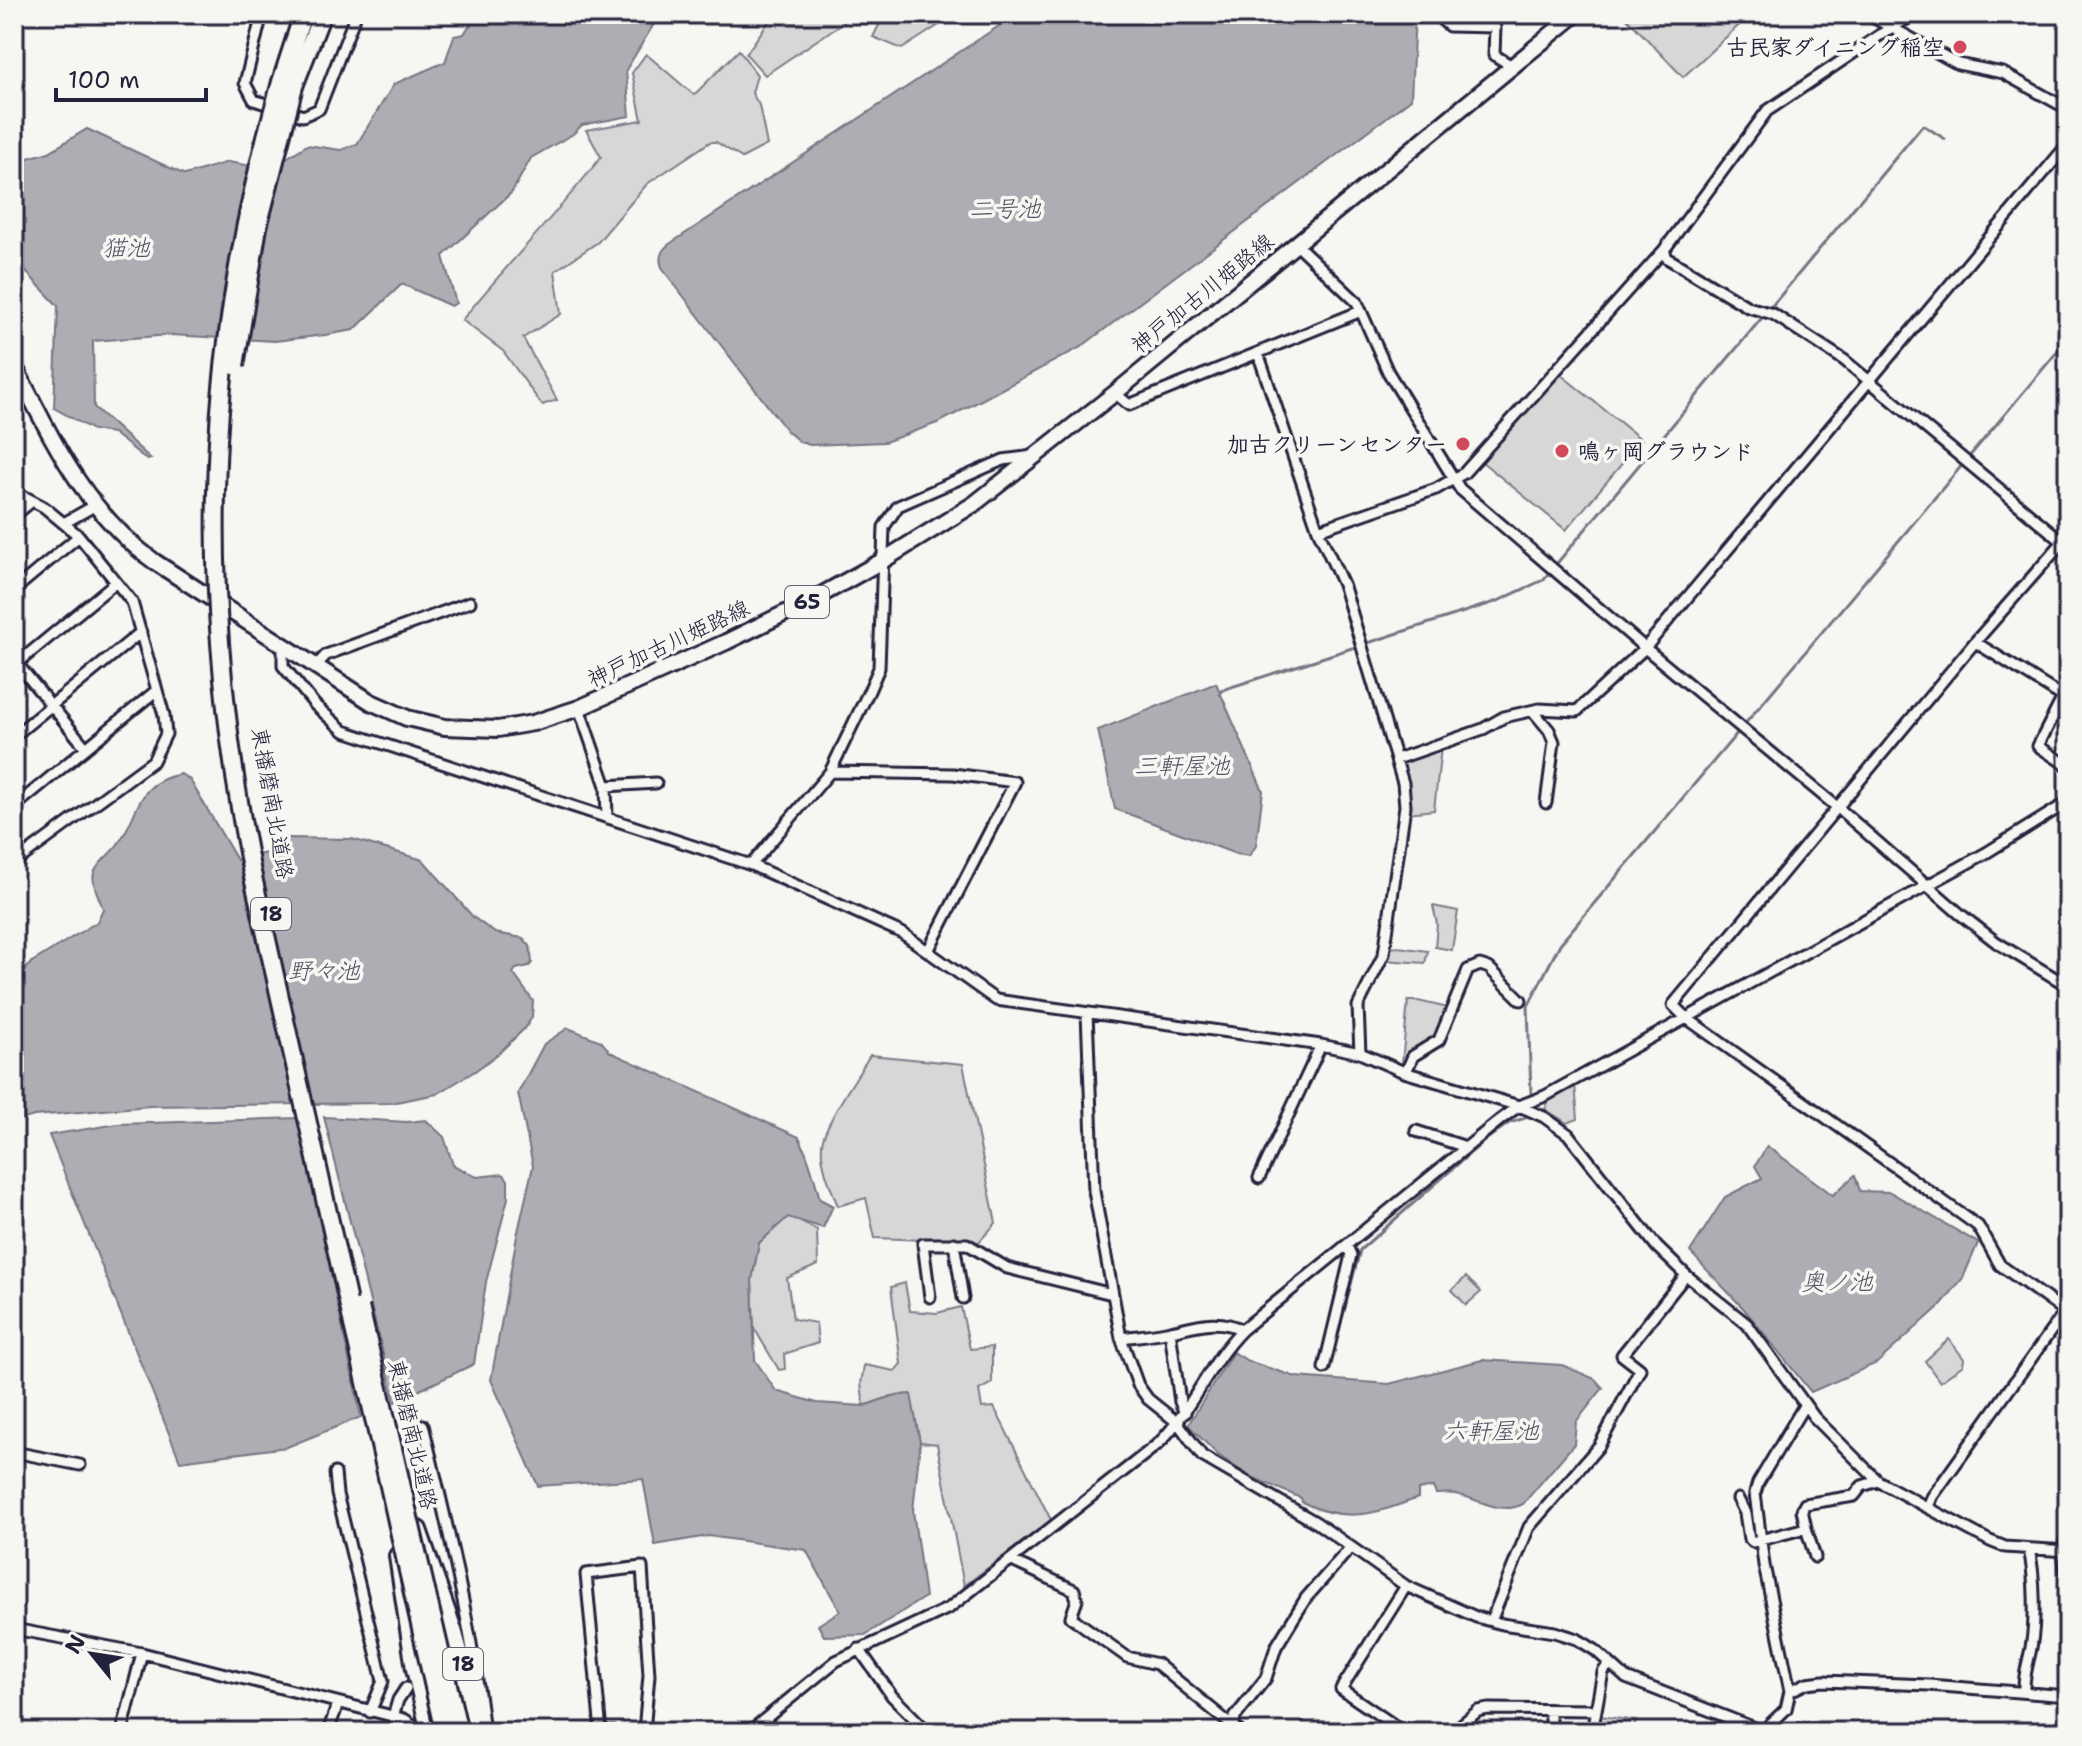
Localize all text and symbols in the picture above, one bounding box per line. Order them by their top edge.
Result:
place label: 古民家ダイニング稲空 [1726,33,1944,62]
marker: 古民家ダイニング稲空 [1951,38,1969,56]
scale bar [56,52,206,102]
text: 100 m [68,64,140,96]
water label: 二号池 [969,193,1042,225]
street label: 神戸加古川姫路線 [1125,227,1280,360]
water label: 猫池 [102,232,151,264]
place label: 加古クリーンセンター [1227,430,1447,459]
marker: 加古クリーンセンター [1454,435,1472,453]
place label: 鳴ヶ岡グラウンド [1578,437,1754,466]
marker: 鳴ヶ岡グラウンド [1553,442,1571,460]
road number: 65 [785,586,829,618]
street label: 神戸加古川姫路線 [582,593,754,694]
street label: 東播磨南北道路 [245,725,300,881]
water label: 三軒屋池 [1134,750,1231,782]
road number: 18 [251,898,291,930]
water label: 野々池 [288,955,361,987]
water label: 奥ノ池 [1801,1266,1874,1298]
street label: 東播磨南北道路 [381,1356,444,1512]
water label: 六軒屋池 [1443,1415,1540,1447]
north arrow [52,1614,132,1694]
text: N [58,1629,92,1659]
road number: 18 [443,1648,483,1680]

